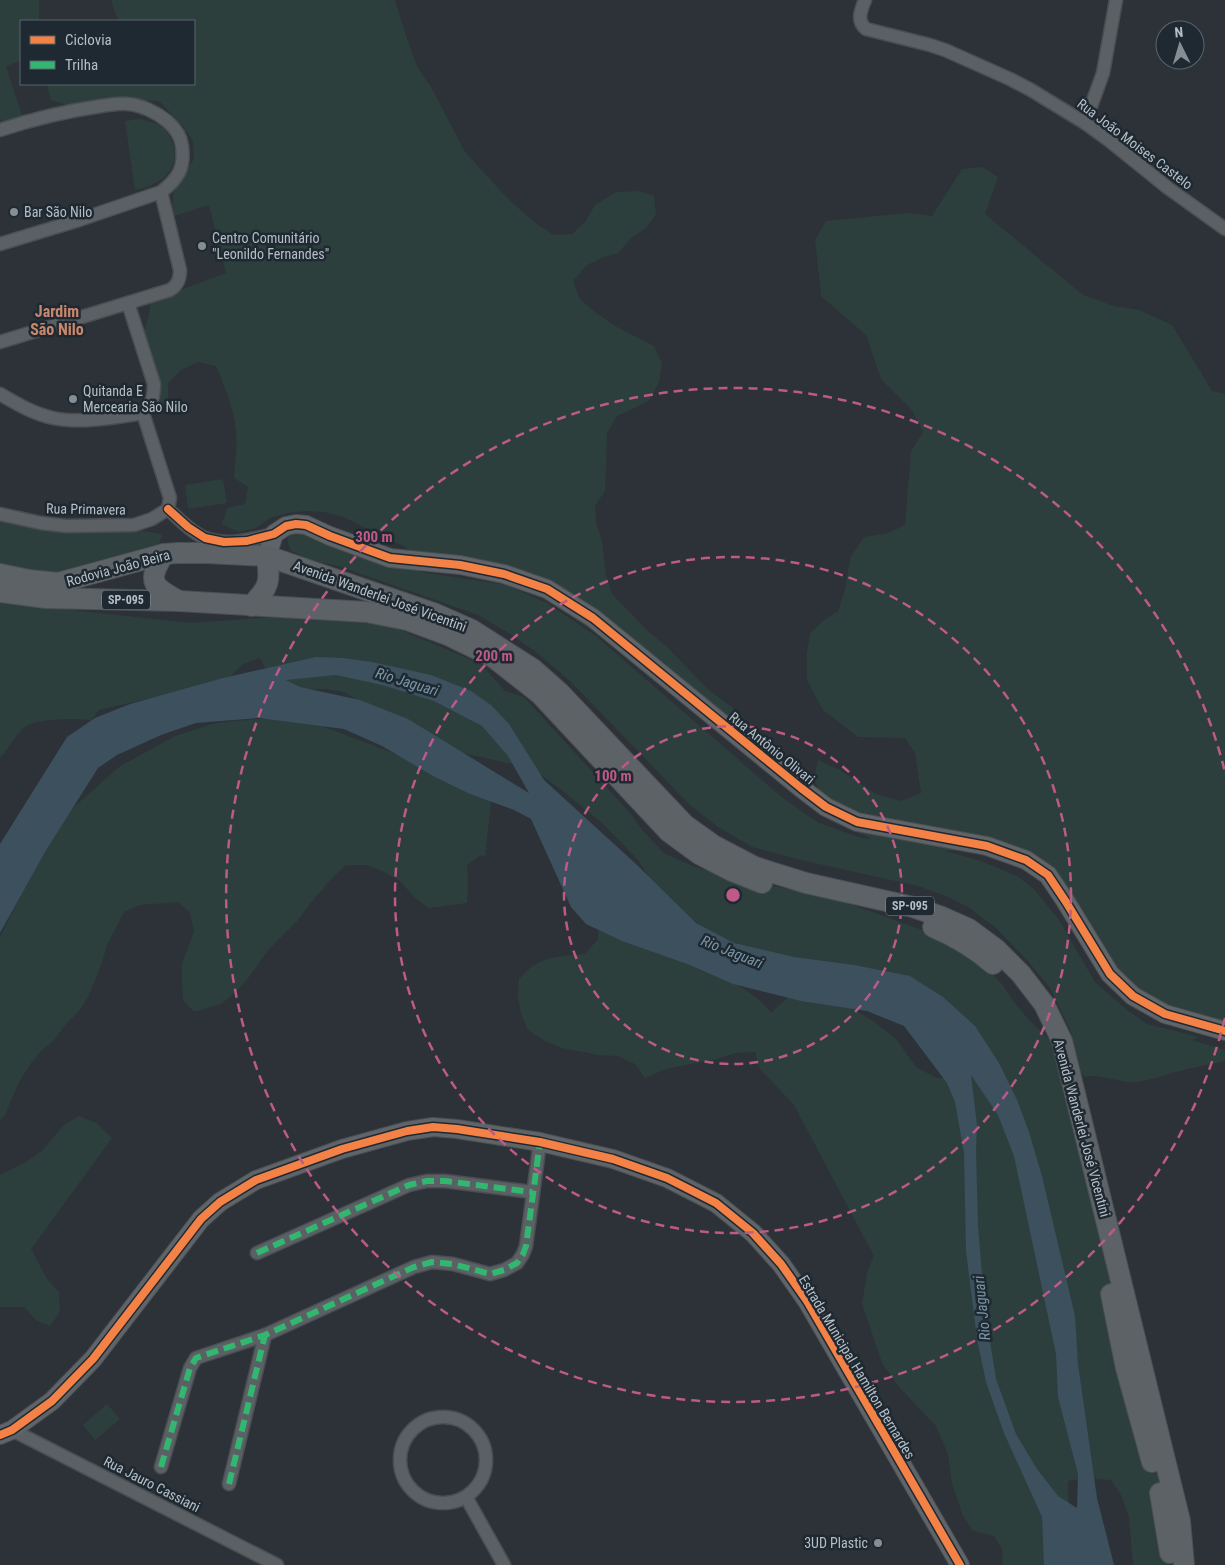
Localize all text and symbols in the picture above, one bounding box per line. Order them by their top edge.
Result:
legend [20,20,195,85]
north arrow [1155,20,1205,70]
text: N [1174,24,1184,40]
text: Ciclovia [65,31,112,49]
text: Trilha [65,56,98,74]
street label: Rua João Moises Castelo [1074,95,1196,193]
place label: Bar São Nilo [24,204,92,220]
marker: Bar São Nilo [8,206,20,218]
place label: Centro Comunitário "Leonildo Fernandes" [212,230,329,262]
marker: Centro Comunitário "Leonildo Fernandes" [196,240,208,252]
district label: Jardim São Nilo [30,302,84,339]
place label: Quitanda E Mercearia São Nilo [83,383,188,415]
marker: Quitanda E Mercearia São Nilo [67,393,79,405]
street label: Rua Primavera [46,500,126,518]
text: 300 m [355,528,393,546]
street label: Rodovia João Beira [65,547,171,589]
street label: Avenida Wanderlei José Vicentini [291,557,469,635]
road number: SP-095 [102,590,150,610]
text: 200 m [475,647,513,665]
water label: Rio Jaguari [373,664,441,700]
street label: Rua Antônio Olivari [726,709,818,787]
text: 100 m [594,767,632,785]
centre of rings [724,886,742,904]
road number: SP-095 [886,896,934,916]
water label: Rio Jaguari [699,932,766,973]
street label: Avenida Wanderlei José Vicentini [1051,1037,1113,1219]
street label: Estrada Municipal Hamilton Bernardes [796,1272,918,1462]
water label: Rio Jaguari [970,1274,994,1341]
street label: Rua Jauro Cassiani [101,1453,203,1515]
place label: 3UD Plastic [804,1535,868,1551]
marker: 3UD Plastic [872,1537,884,1549]

